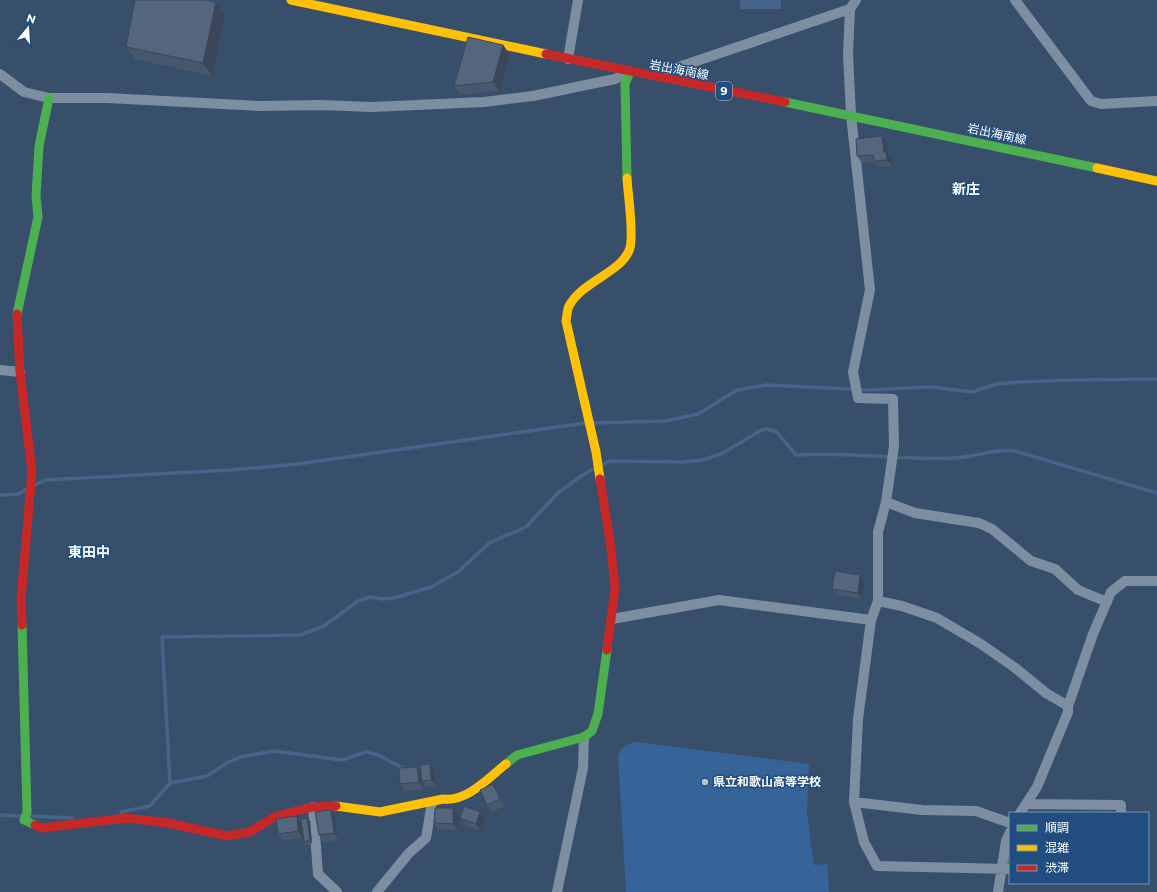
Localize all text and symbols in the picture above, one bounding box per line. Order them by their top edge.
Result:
north arrow [8,8,48,48]
text: N [25,10,37,27]
street label: 岩出海南線 [648,56,710,83]
road number: 9 [716,82,732,100]
street label: 岩出海南線 [966,120,1028,147]
district label: 新庄 [952,180,980,198]
district label: 東田中 [68,543,110,561]
place label: 県立和歌山高等学校 [713,774,821,789]
marker: 県立和歌山高等学校 [700,777,710,787]
legend [1009,812,1149,884]
text: 順調 [1045,820,1069,835]
text: 混雑 [1045,840,1069,855]
text: 渋滞 [1045,860,1069,875]

